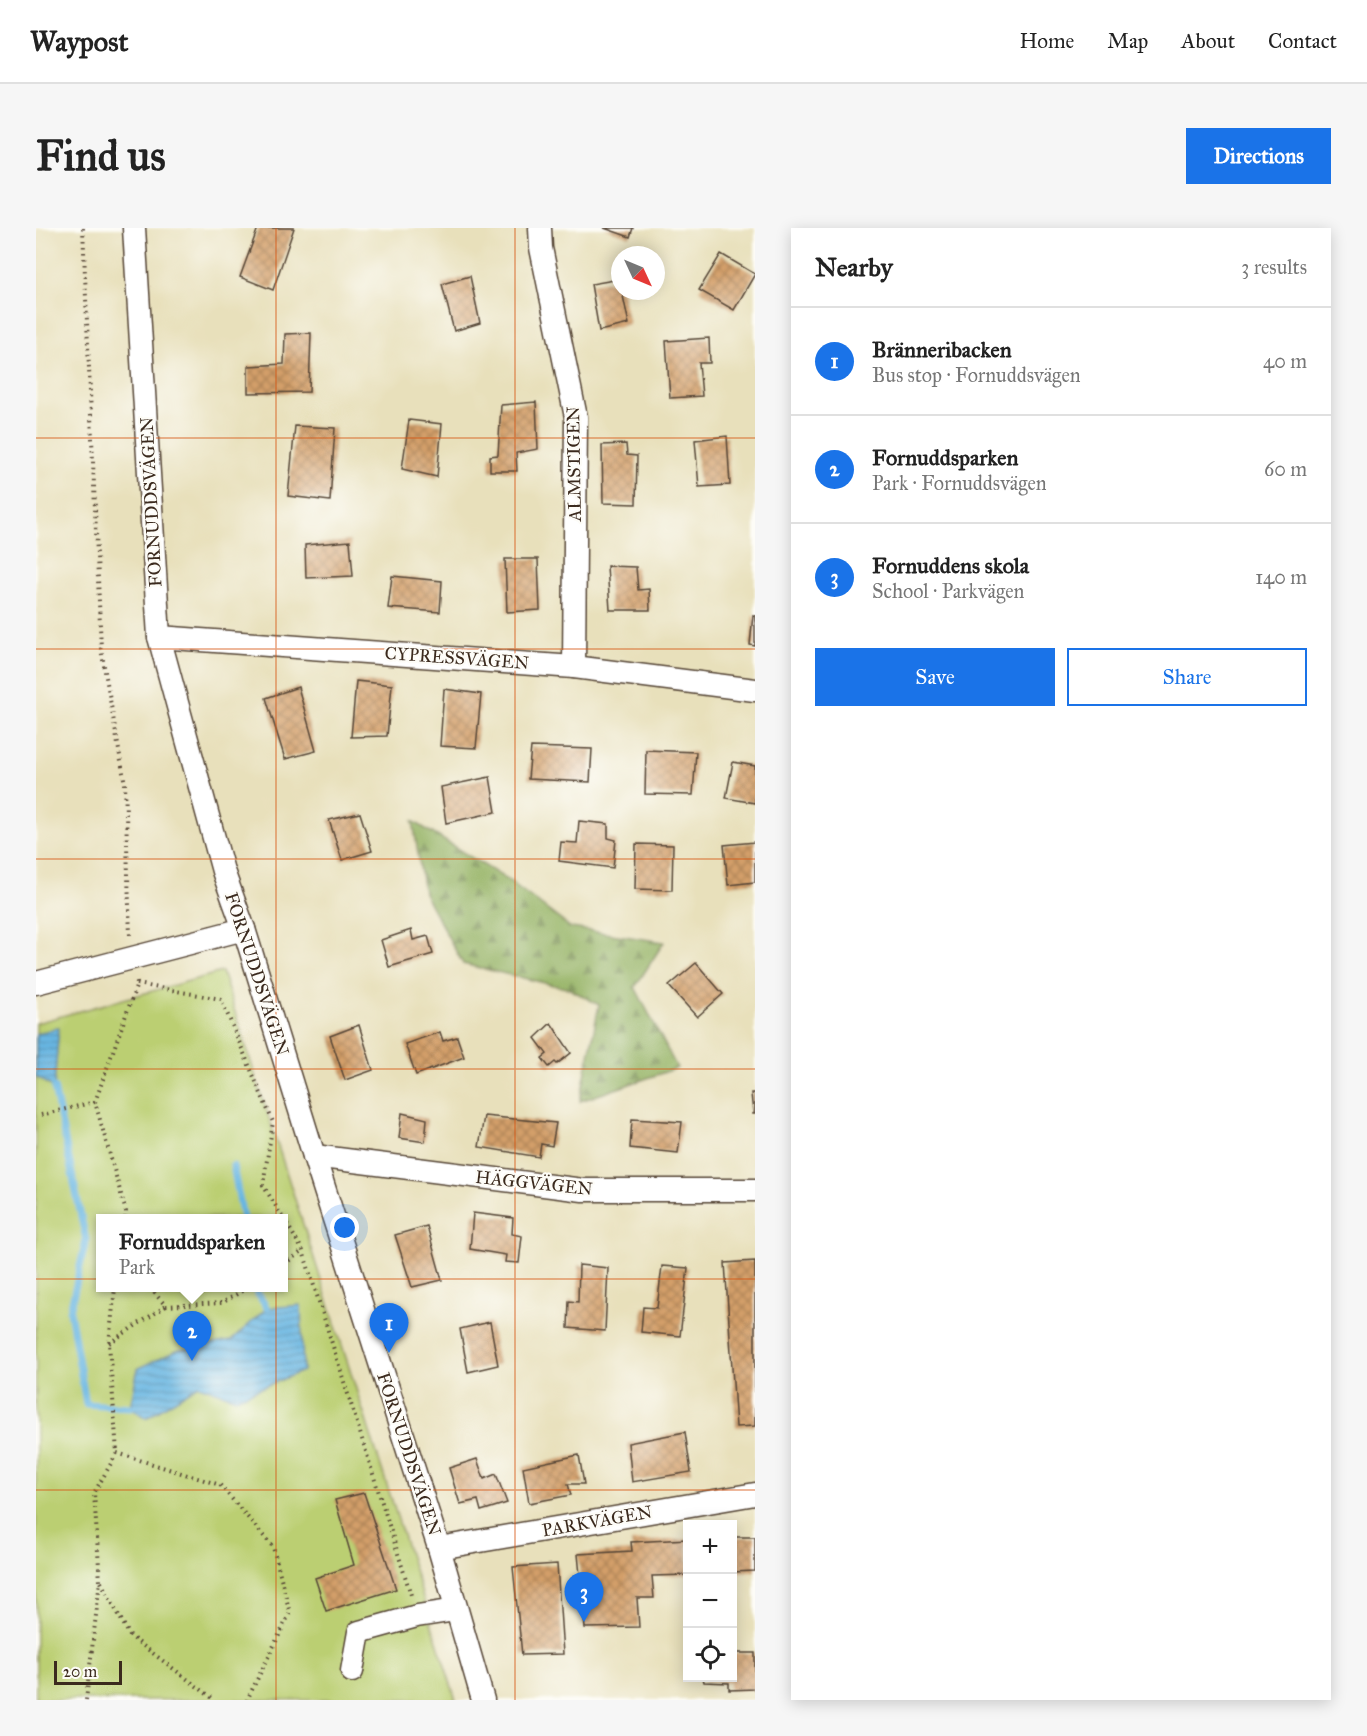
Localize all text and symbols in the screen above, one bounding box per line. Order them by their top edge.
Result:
text: Waypost [30,24,128,59]
text: Home [1019,28,1074,54]
text: Map [1107,28,1148,54]
text: About [1181,28,1235,54]
text: Contact [1268,28,1337,54]
button: Directions [1186,128,1331,184]
text: Find us [36,130,166,182]
north arrow [611,246,665,300]
text: Nearby [815,251,893,283]
text: 3 results [1241,255,1307,279]
text: Bränneribacken [872,336,1012,363]
text: 1 [831,349,838,373]
text: 40 m [1263,349,1307,373]
text: Bus stop · Fornuddsvägen [872,363,1081,387]
street label: ALMSTIGEN [562,406,586,523]
street label: FORNUDDSVÄGEN [136,416,166,588]
text: Fornuddsparken [872,444,1018,471]
text: 2 [830,457,839,481]
text: 60 m [1264,457,1307,481]
text: Park · Fornuddsvägen [872,471,1047,495]
text: Fornuddens skola [872,552,1029,579]
text: 3 [831,565,839,589]
text: 140 m [1255,565,1307,589]
text: School · Parkvägen [872,579,1024,603]
street label: CYPRESSVÄGEN [384,642,530,674]
button: Save [815,648,1055,706]
button: Share [1067,648,1307,706]
street label: FORNUDDSVÄGEN [220,890,294,1058]
street label: HÄGGVÄGEN [474,1166,594,1200]
your location [330,1213,359,1242]
popup [96,1214,288,1292]
text: Fornuddsparken [119,1228,265,1255]
text: Park [119,1255,155,1279]
pin: 1 [370,1304,408,1353]
pin: 2 [172,1312,212,1361]
street label: FORNUDDSVÄGEN [372,1370,446,1538]
street label: PARKVÄGEN [540,1500,654,1542]
map controls [683,1520,737,1682]
button: + [683,1520,737,1574]
pin: 3 [564,1572,604,1622]
button: − [683,1574,737,1628]
button: locate [683,1628,737,1682]
scale bar [54,1658,122,1686]
text: 20 m [63,1662,97,1681]

